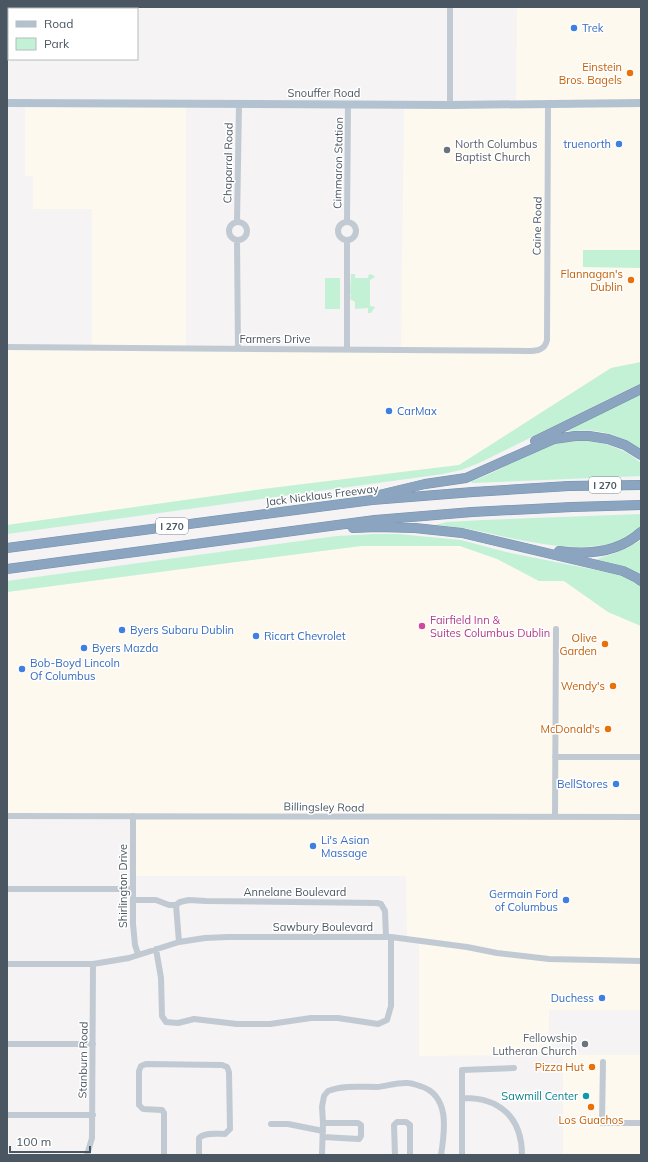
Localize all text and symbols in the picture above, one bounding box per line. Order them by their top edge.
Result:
legend [8,8,138,60]
text: Road [44,16,73,31]
place label: Trek [582,21,604,35]
marker: Trek [569,23,579,33]
text: Park [44,36,70,51]
place label: Einstein Bros. Bagels [559,60,622,87]
marker: Einstein Bros. Bagels [625,68,635,78]
street label: Snouffer Road [288,86,360,100]
street label: Cimmaron Station [330,117,346,209]
street label: Chaparral Road [220,123,236,203]
place label: North Columbus Baptist Church [455,137,537,164]
place label: truenorth [564,137,611,151]
marker: truenorth [614,139,624,149]
marker: North Columbus Baptist Church [442,145,452,155]
street label: Caine Road [529,196,545,256]
place label: Flannagan's Dublin [561,267,623,294]
marker: Flannagan's Dublin [626,275,636,285]
street label: Farmers Drive [239,332,311,346]
place label: CarMax [397,404,437,418]
marker: CarMax [384,406,394,416]
road number: I 270 [589,477,621,493]
street label: Jack Nicklaus Freeway [265,481,379,509]
road number: I 270 [156,518,188,534]
place label: Fairfield Inn & Suites Columbus Dublin [430,613,550,640]
marker: Fairfield Inn & Suites Columbus Dublin [417,621,427,631]
place label: Byers Subaru Dublin [130,623,234,637]
marker: Byers Subaru Dublin [117,625,127,635]
place label: Ricart Chevrolet [264,629,346,643]
marker: Ricart Chevrolet [251,631,261,641]
place label: Olive Garden [559,631,597,658]
marker: Olive Garden [600,639,610,649]
place label: Byers Mazda [92,641,158,655]
marker: Byers Mazda [79,643,89,653]
place label: Bob-Boyd Lincoln Of Columbus [30,656,120,683]
marker: Bob-Boyd Lincoln Of Columbus [17,664,27,674]
place label: Wendy's [561,679,605,693]
marker: Wendy's [608,681,618,691]
place label: McDonald's [540,722,600,736]
marker: McDonald's [603,724,613,734]
place label: BellStores [557,777,608,791]
marker: BellStores [611,779,621,789]
street label: Billingsley Road [284,799,364,815]
place label: Li's Asian Massage [321,833,370,860]
marker: Li's Asian Massage [308,841,318,851]
street label: Shirlington Drive [116,844,130,928]
street label: Annelane Boulevard [244,885,346,899]
place label: Germain Ford of Columbus [489,887,558,914]
marker: Germain Ford of Columbus [561,895,571,905]
street label: Sawbury Boulevard [273,920,373,934]
place label: Duchess [551,991,594,1005]
marker: Duchess [597,993,607,1003]
street label: Stanburn Road [75,1021,91,1099]
place label: Fellowship Lutheran Church [493,1031,577,1058]
marker: Fellowship Lutheran Church [580,1039,590,1049]
place label: Pizza Hut [535,1060,584,1074]
marker: Pizza Hut [587,1062,597,1072]
place label: Sawmill Center [501,1089,578,1103]
marker: Sawmill Center [581,1091,591,1101]
marker: Los Guachos [586,1102,596,1112]
place label: Los Guachos [558,1113,624,1127]
scale bar [10,1128,90,1154]
text: 100 m [16,1134,51,1149]

